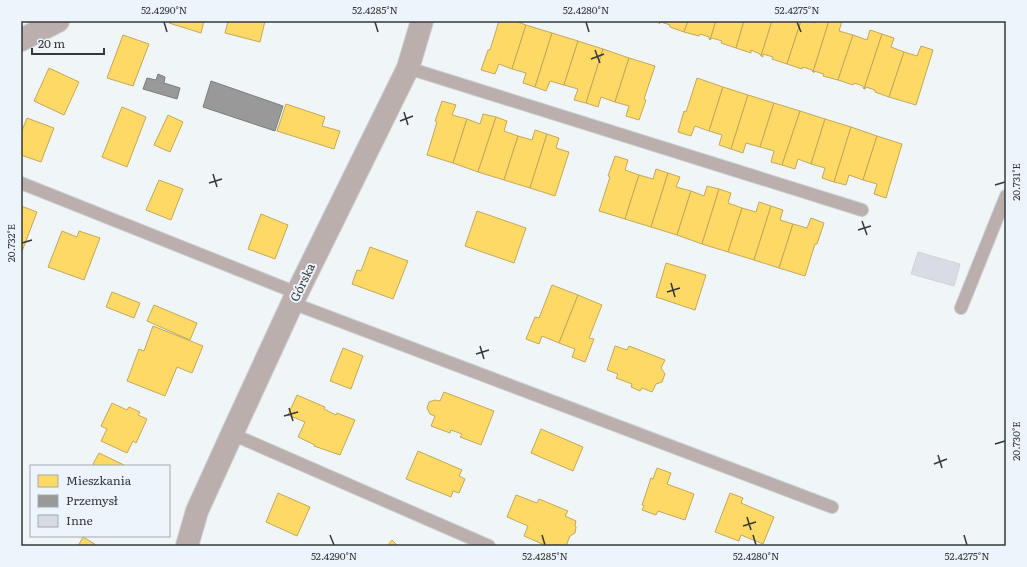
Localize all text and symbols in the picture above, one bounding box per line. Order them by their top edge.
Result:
text: 52.4290°N [141,2,187,17]
text: 52.4285°N [352,2,398,17]
text: 52.4280°N [563,2,609,17]
text: 52.4275°N [775,2,820,17]
scale bar [32,30,104,56]
text: 20 m [38,34,65,52]
text: 20.731°E [1008,163,1023,201]
text: 20.732°E [3,224,18,262]
street label: Górska [285,259,319,304]
text: 20.730°E [1008,421,1023,461]
legend [30,465,170,537]
text: Mieszkania [66,471,132,489]
text: Przemysł [66,491,118,509]
text: Inne [66,511,93,529]
text: 52.4290°N [311,548,357,563]
text: 52.4285°N [522,548,568,563]
text: 52.4280°N [733,548,779,563]
text: 52.4275°N [945,548,990,563]

